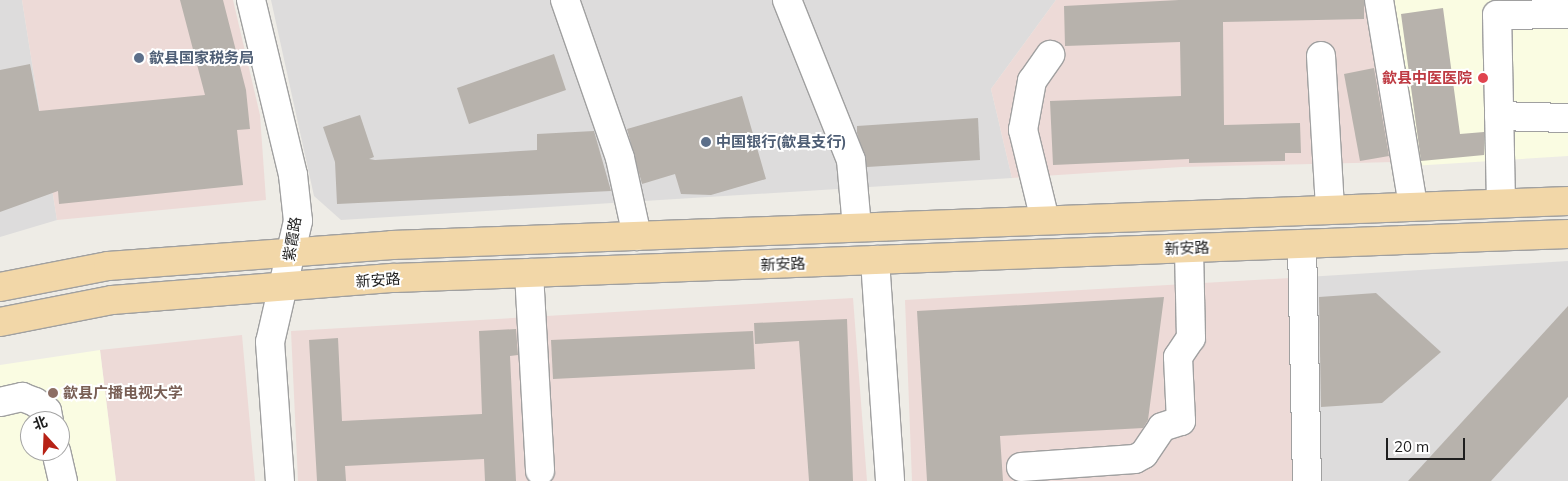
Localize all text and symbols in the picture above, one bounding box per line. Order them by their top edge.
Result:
place label: 歙县国家税务局 [149,49,254,67]
marker: 歙县国家税务局 [133,52,145,64]
place label: 歙县中医医院 [1382,69,1472,87]
marker: 歙县中医医院 [1476,71,1490,85]
place label: 中国银行(歙县支行) [716,133,847,151]
marker: 中国银行(歙县支行) [700,136,712,148]
street label: 紫霞路 [280,215,304,263]
street label: 新安路 [1164,238,1210,258]
street label: 新安路 [760,254,806,274]
street label: 新安路 [355,269,401,291]
place label: 歙县广播电视大学 [63,384,183,402]
marker: 歙县广播电视大学 [47,387,59,399]
north arrow [20,411,70,461]
text: 北 [31,412,50,434]
scale bar [1388,428,1467,460]
text: 20 m [1394,437,1429,456]

